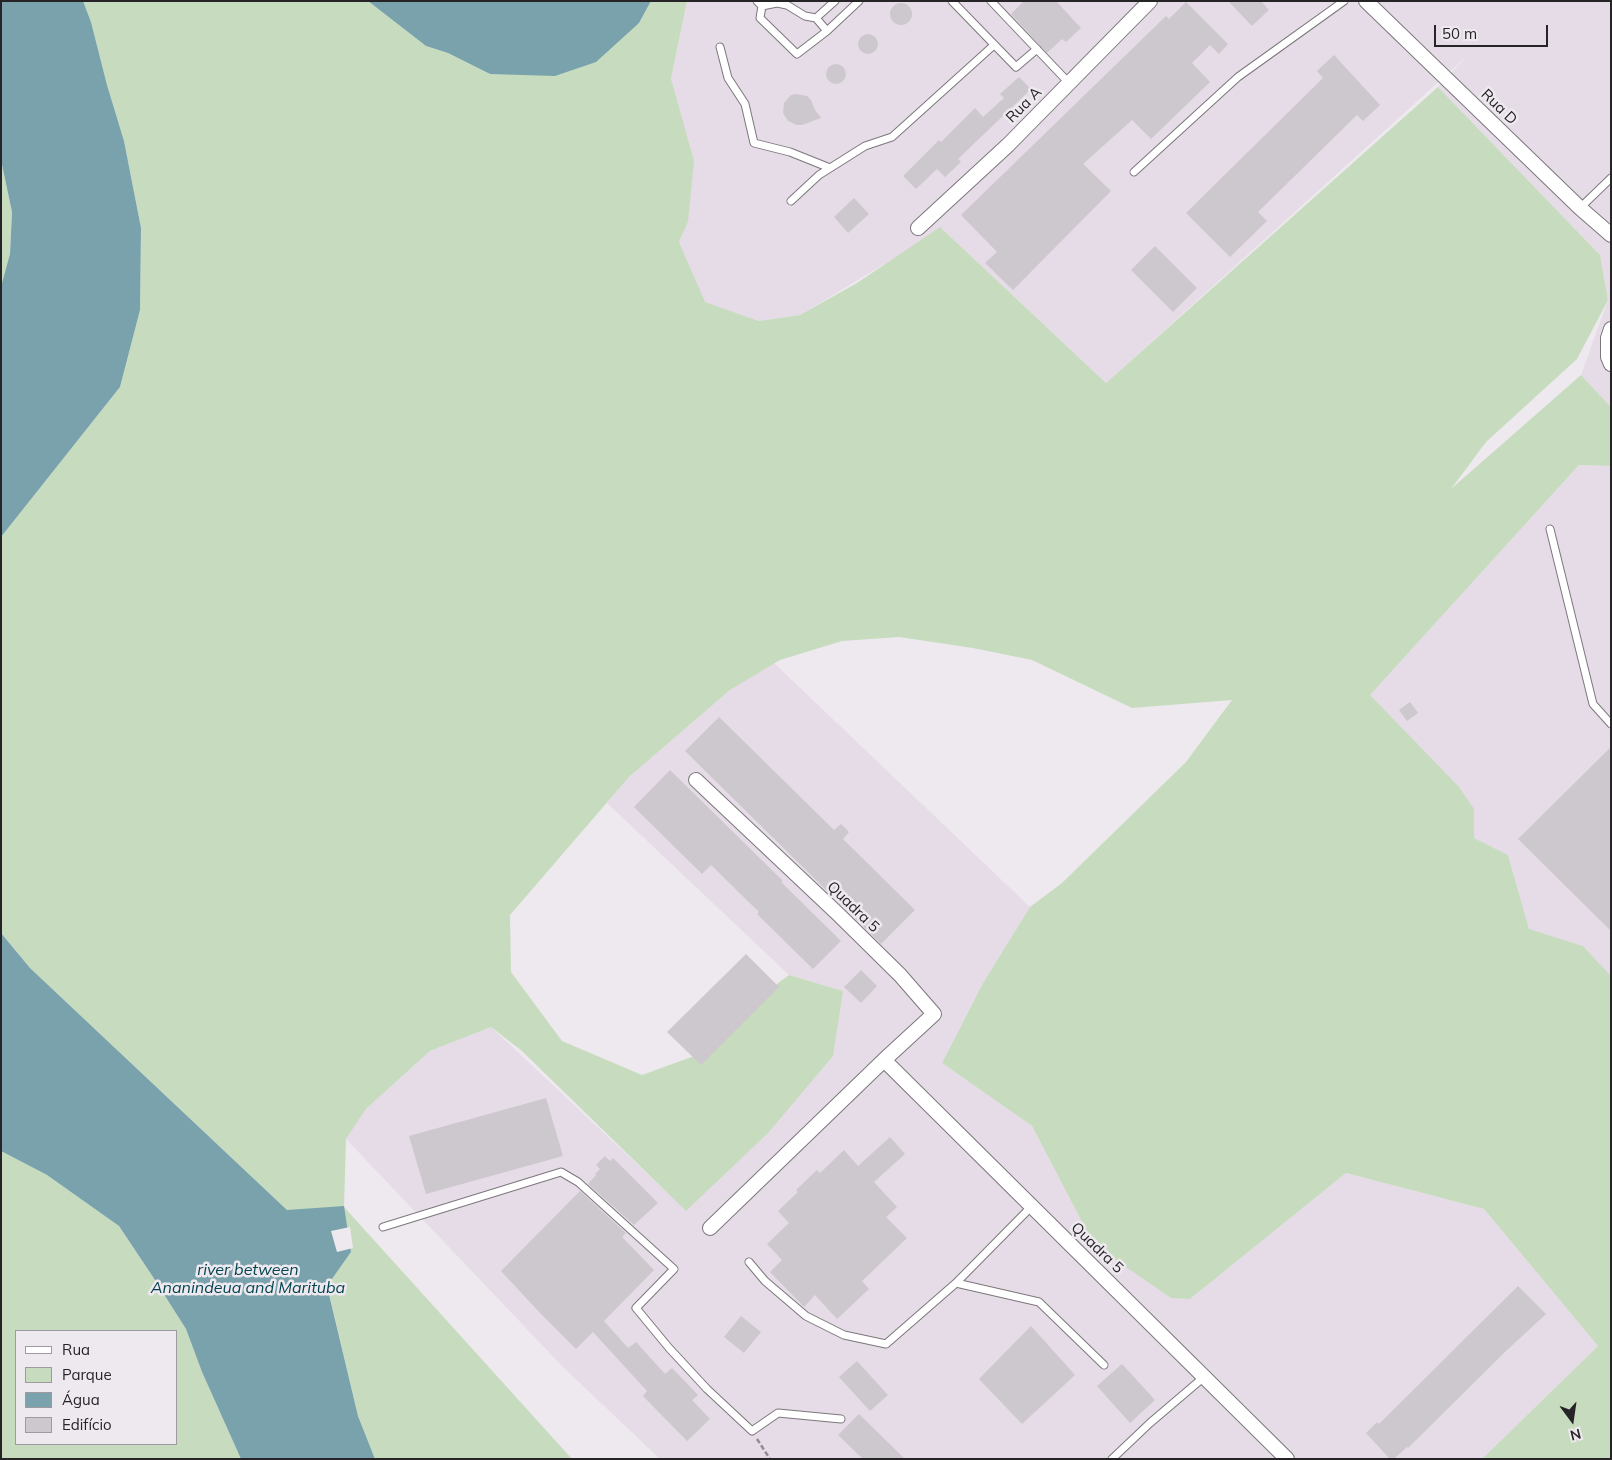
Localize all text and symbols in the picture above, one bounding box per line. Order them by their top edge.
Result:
scale bar [1437,15,1551,47]
text: 50 m [1442,24,1477,43]
street label: Rua A [1002,83,1046,127]
street label: Rua D [1477,86,1521,128]
street label: Quadra 5 [823,878,883,936]
street label: Quadra 5 [1067,1219,1127,1277]
water label: river between Ananindeua and Marituba [151,1260,345,1298]
legend [15,1330,178,1445]
text: Rua [62,1340,90,1359]
text: Parque [62,1365,112,1384]
text: Água [62,1390,100,1409]
north arrow [1547,1395,1597,1445]
text: Edifício [62,1415,112,1434]
text: N [1568,1425,1583,1445]

